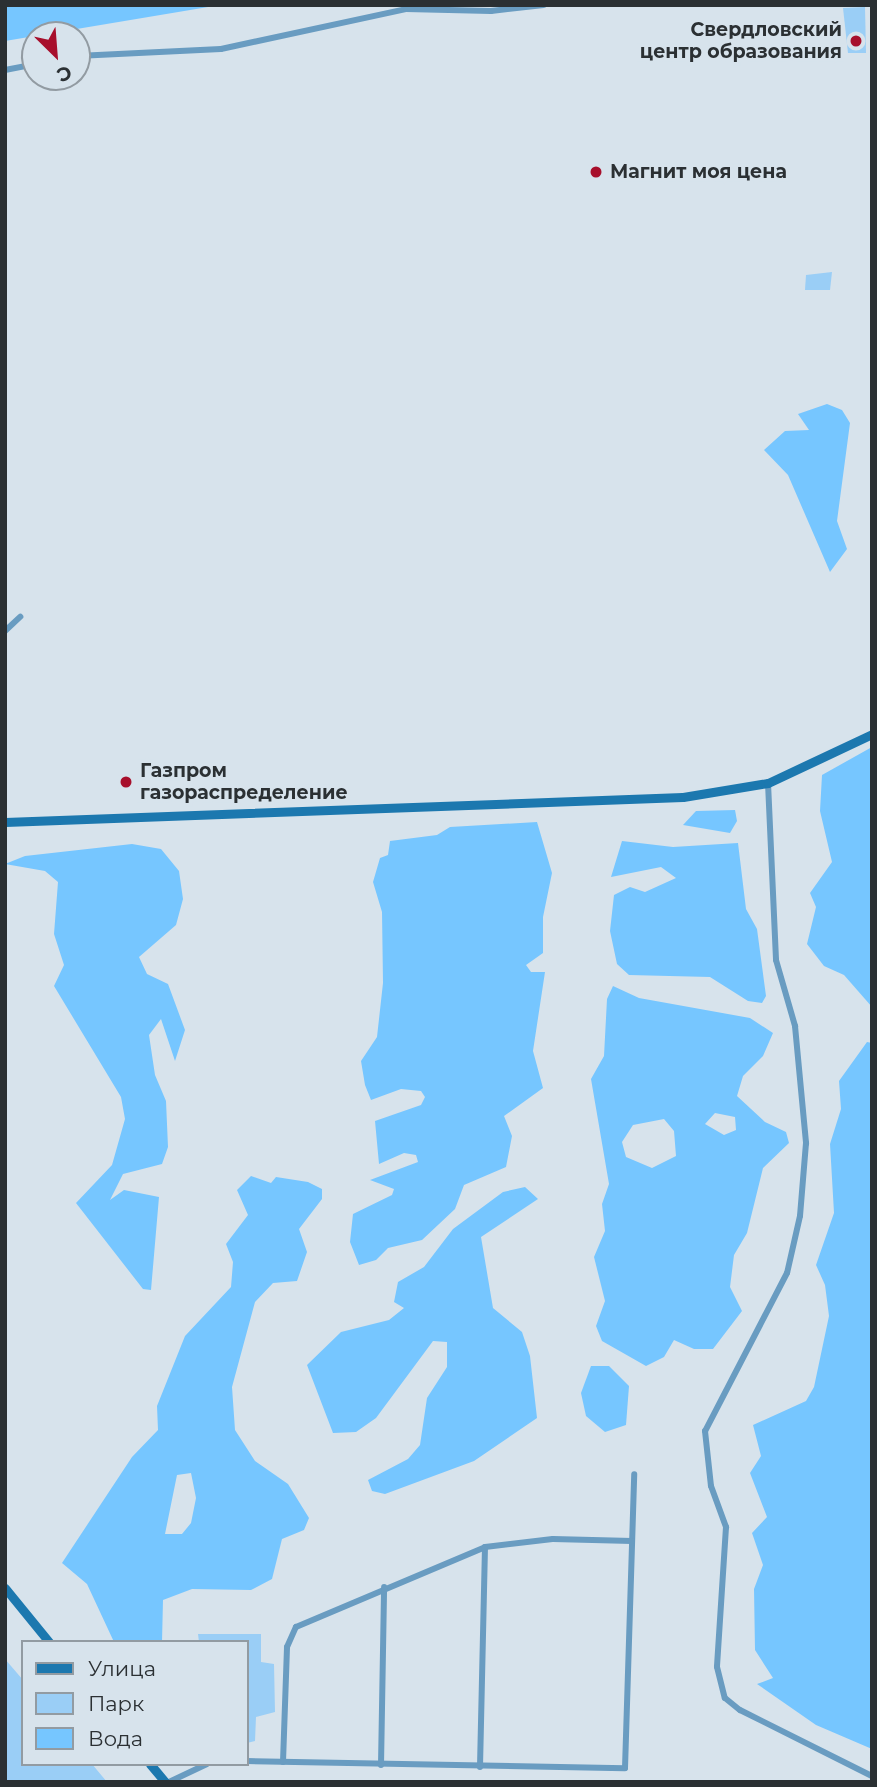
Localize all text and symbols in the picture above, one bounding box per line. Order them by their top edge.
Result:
place label: Свердловский центр образования [640,19,842,63]
north arrow [21,21,91,91]
marker: Свердловский центр образования [848,33,864,49]
text: С [53,60,75,87]
place label: Магнит моя цена [610,161,787,183]
marker: Магнит моя цена [588,164,604,180]
place label: Газпром газораспределение [140,760,348,804]
marker: Газпром газораспределение [118,774,134,790]
legend [21,1640,248,1766]
text: Улица [88,1656,156,1681]
text: Парк [88,1691,144,1716]
text: Вода [88,1726,143,1751]

